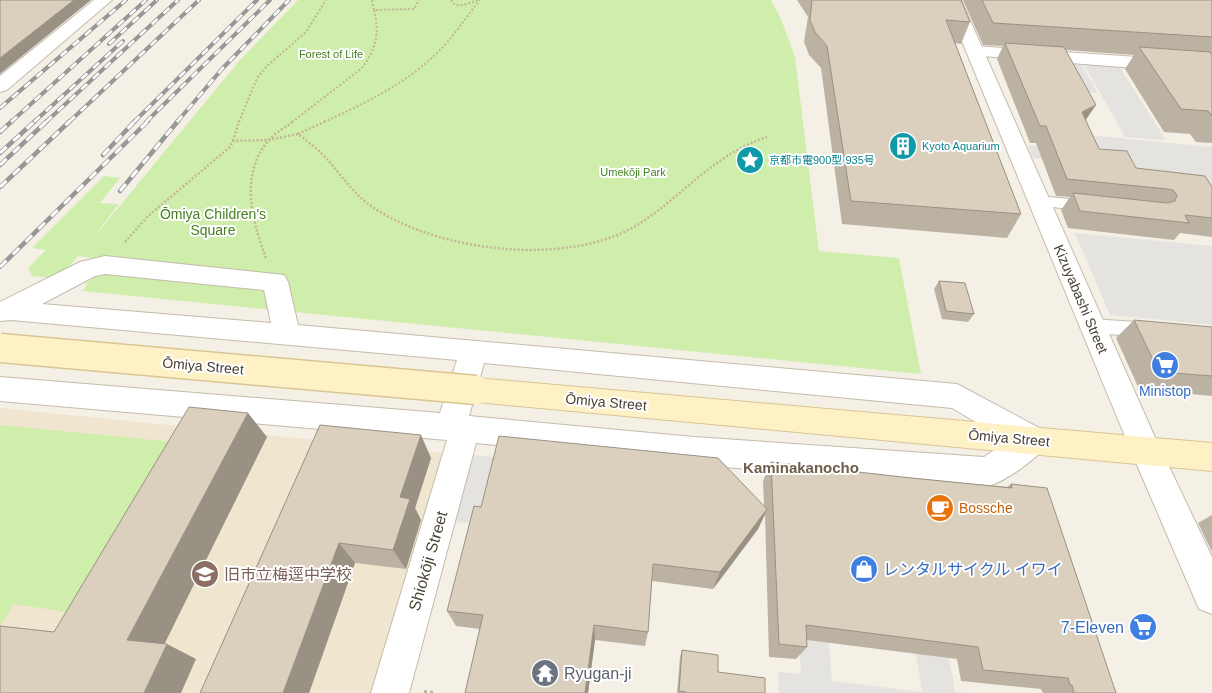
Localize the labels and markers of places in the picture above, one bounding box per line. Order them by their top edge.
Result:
building icon: Kyoto Aquarium [888,131,918,161]
place label: Kyoto Aquarium [922,140,1000,152]
place icon: 京都市電900型 935号 [735,145,765,175]
place label: 京都市電900型 935号 [769,154,875,166]
supermarket icon: Ministop [1150,350,1180,380]
place label: Ministop [1139,383,1191,399]
cafe icon: Bossche [925,493,955,523]
place label: Bossche [959,500,1013,516]
shop icon: レンタルサイクル イワイ [849,554,879,584]
school or university icon: 旧市立梅逕中学校 [190,559,220,589]
place label: レンタルサイクル イワイ [883,561,1063,578]
place label: 旧市立梅逕中学校 [224,566,352,583]
supermarket icon: 7-Eleven [1128,612,1158,642]
place label: 7-Eleven [1061,619,1124,636]
temple icon: Ryugan-ji [530,658,560,688]
place label: Ryugan-ji [564,665,632,682]

